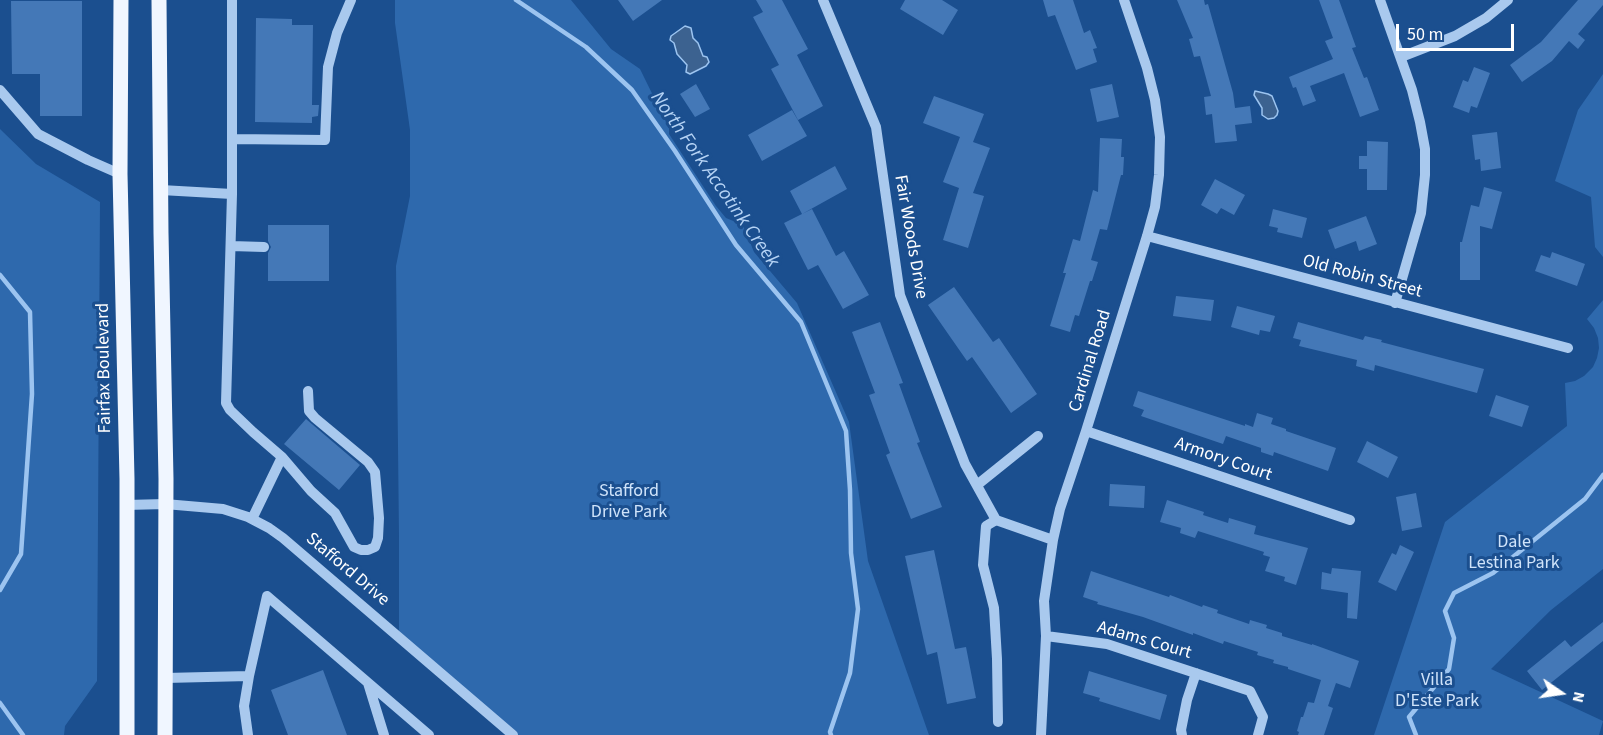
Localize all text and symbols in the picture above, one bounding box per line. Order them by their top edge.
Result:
scale bar [1399,12,1518,50]
text: 50 m [1407,22,1443,47]
water label: North Fork Accotink Creek [644,87,784,273]
street label: Fair Woods Drive [888,173,932,301]
street label: Old Robin Street [1300,251,1424,303]
street label: Fairfax Boulevard [93,303,117,433]
street label: Cardinal Road [1065,307,1117,415]
street label: Armory Court [1171,433,1275,487]
park label: Stafford Drive Park [591,481,667,524]
street label: Stafford Drive [301,529,393,611]
park label: Dale Lestina Park [1468,532,1560,574]
street label: Adams Court [1094,617,1194,665]
north arrow [1531,663,1591,723]
park label: Villa D'Este Park [1395,670,1479,712]
text: N [1567,689,1590,705]

